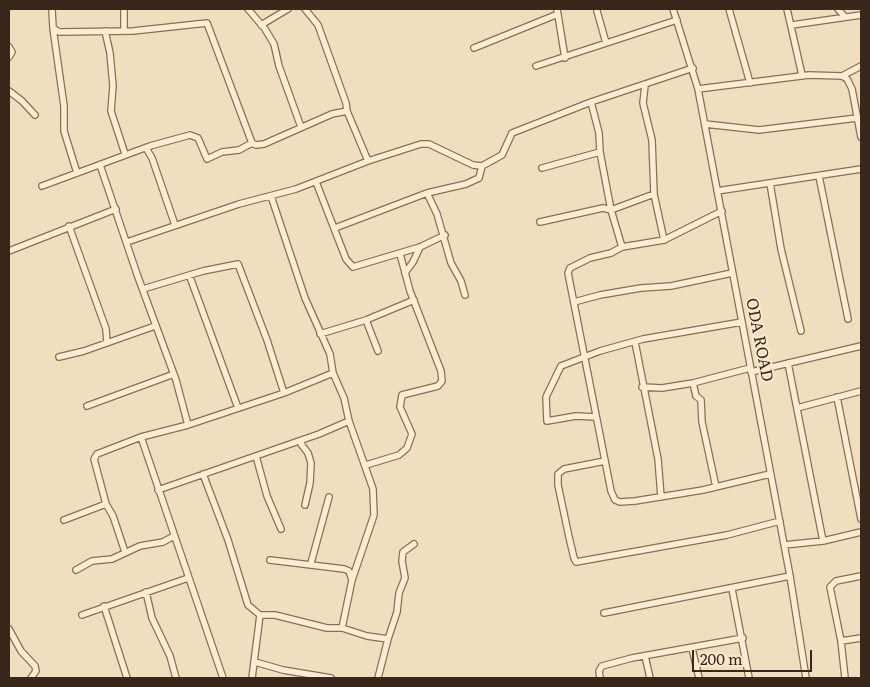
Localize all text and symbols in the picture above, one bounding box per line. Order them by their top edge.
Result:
street label: ODA ROAD [741,296,777,384]
scale bar [695,640,815,672]
text: 200 m [700,647,743,670]

